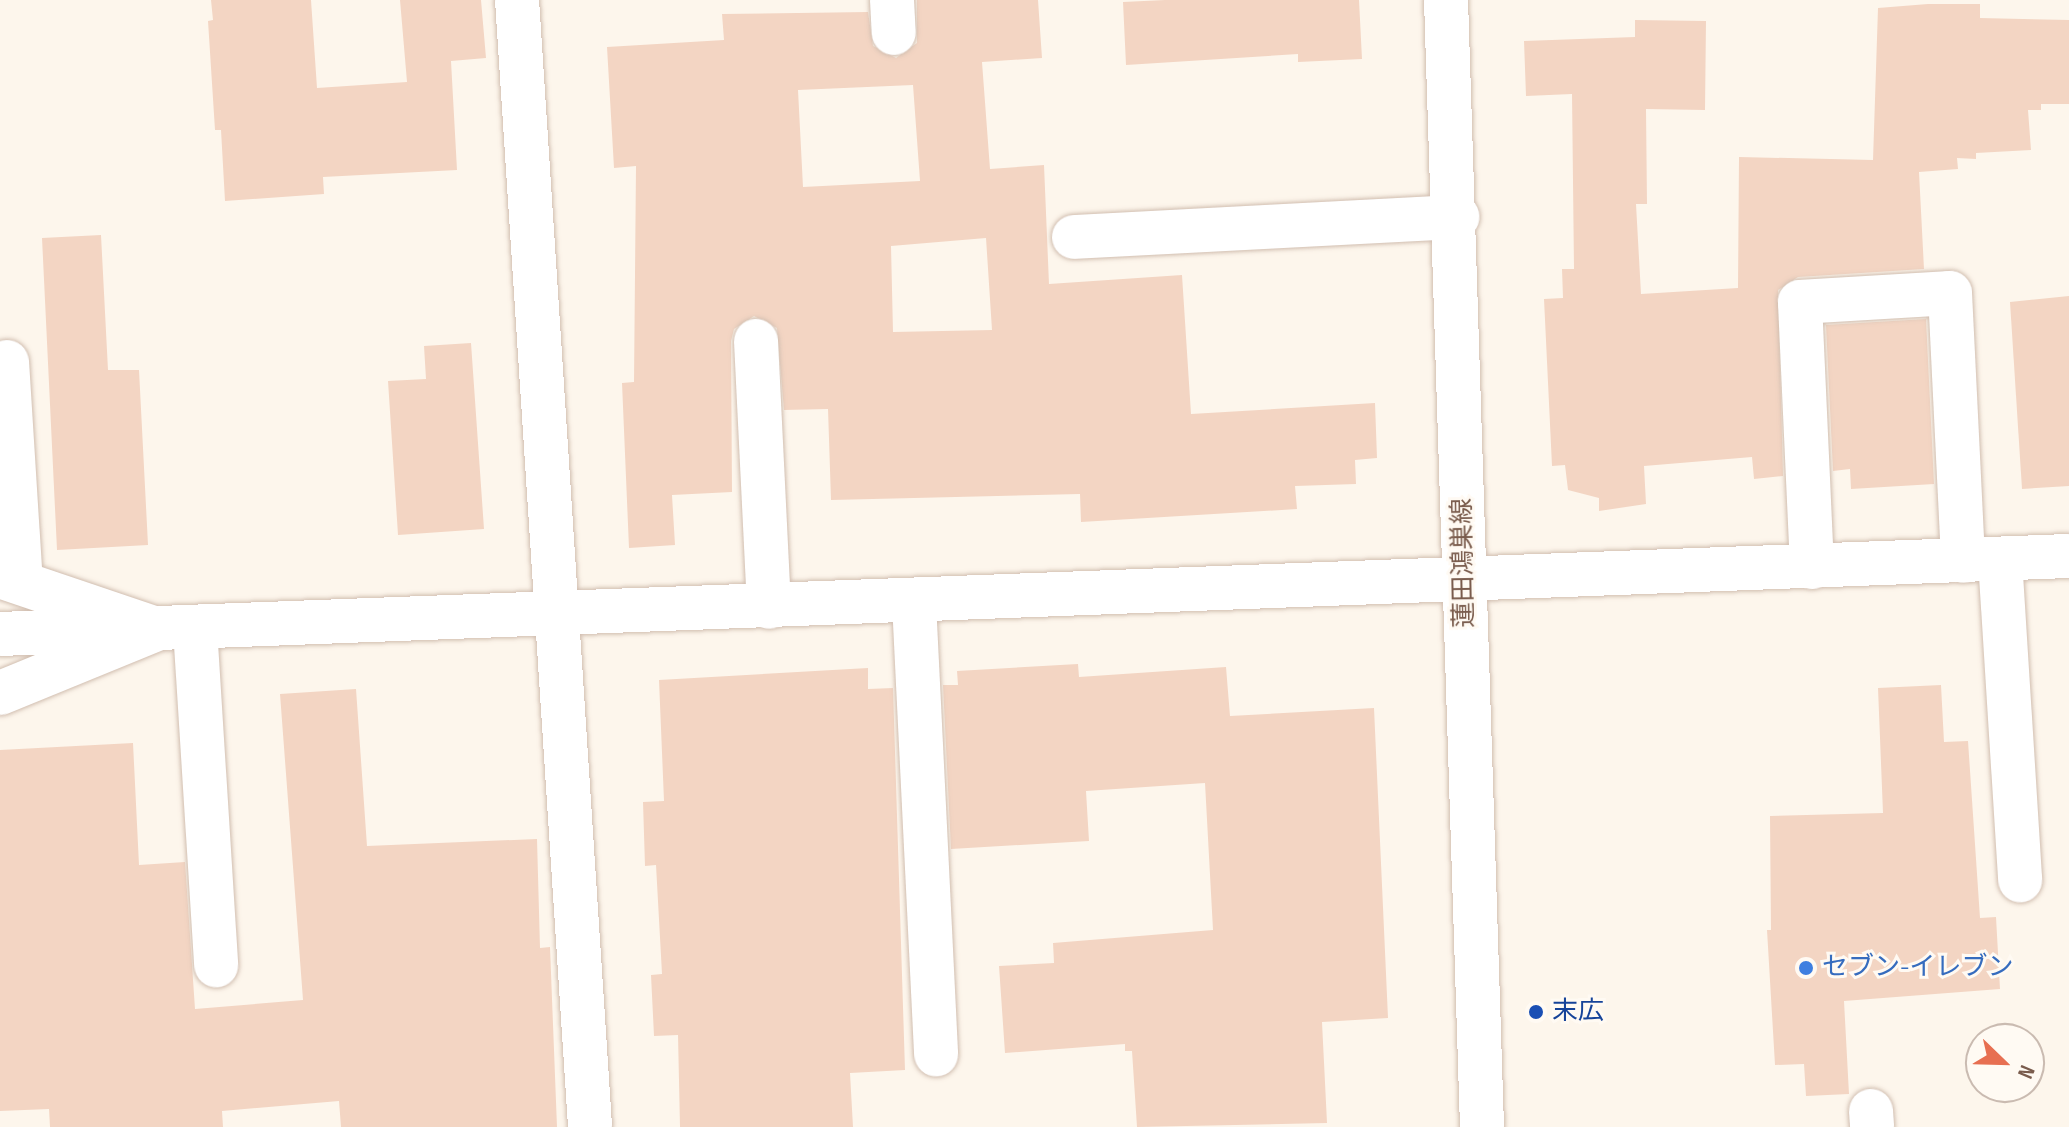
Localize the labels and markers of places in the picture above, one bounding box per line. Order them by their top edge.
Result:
place label: セブン-イレブン [1822,952,2014,984]
marker: セブン-イレブン [1797,959,1815,977]
place label: 末広 [1552,996,1604,1028]
marker: 末広 [1527,1003,1545,1021]

